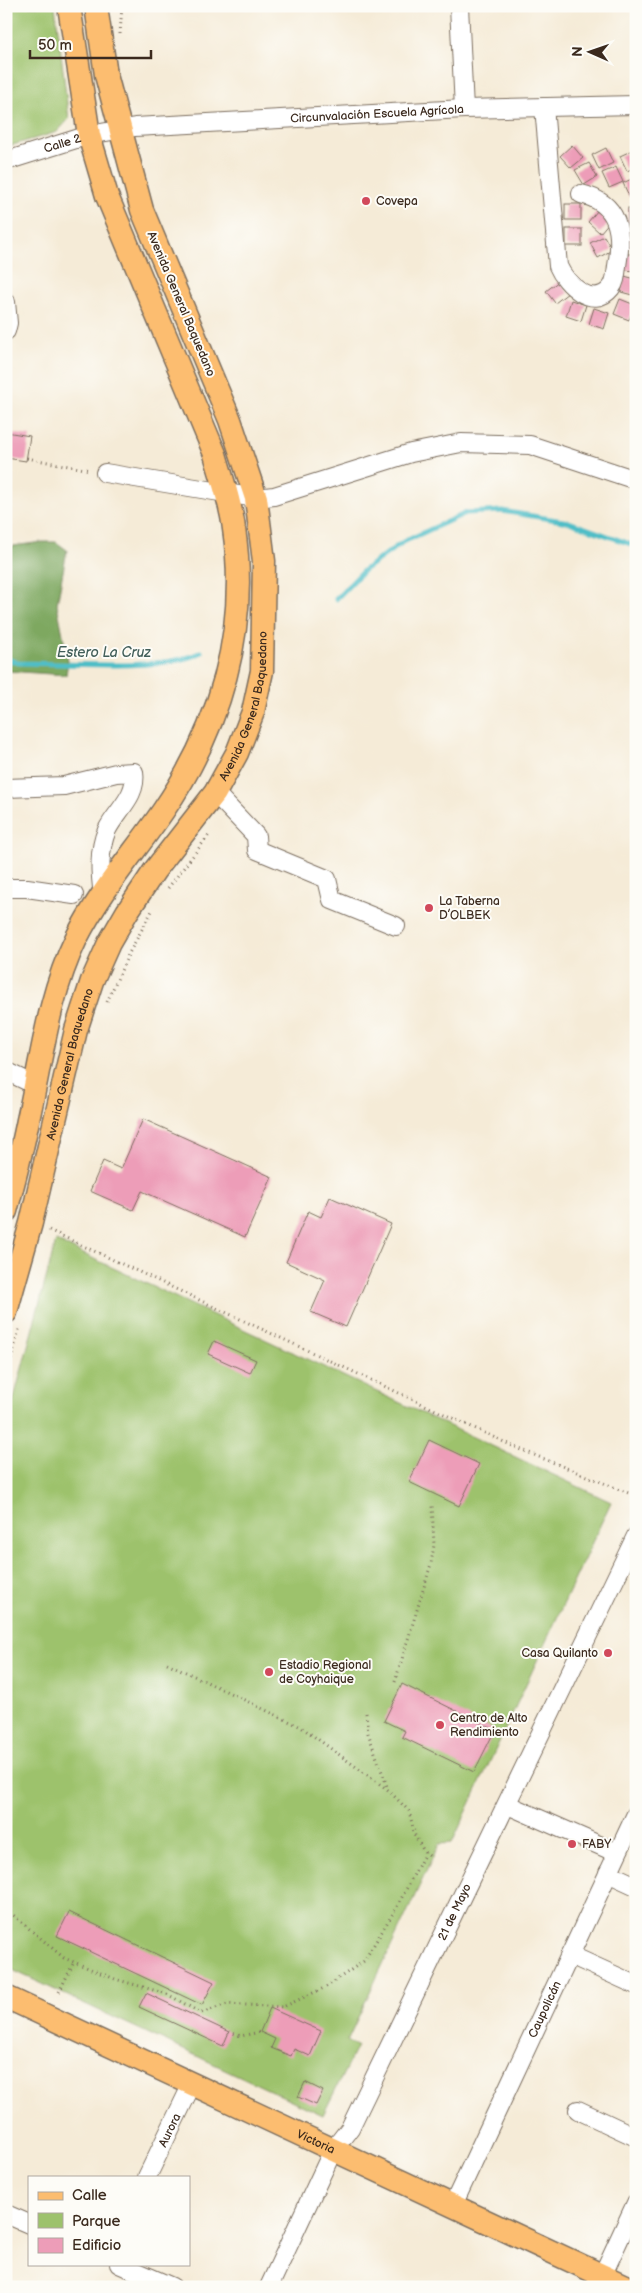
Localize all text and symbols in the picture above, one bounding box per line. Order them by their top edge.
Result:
scale bar [30,28,151,60]
north arrow [564,28,614,78]
text: 50 m [38,36,72,55]
text: N [569,46,586,57]
street label: Circunvalación Escuela Agrícola [290,102,464,126]
street label: Calle 2 [42,131,83,156]
place label: Covepa [376,194,418,209]
marker: Covepa [360,195,372,207]
street label: Avenida General Baquedano [144,229,218,379]
street label: Avenida General Baquedano [216,631,270,783]
water label: Estero La Cruz [57,644,151,661]
place label: La Taberna D’OLBEK [439,894,500,923]
marker: La Taberna D’OLBEK [423,902,435,914]
street label: Avenida General Baquedano [43,986,97,1142]
place label: Casa Quilanto [522,1646,598,1661]
marker: Casa Quilanto [602,1647,614,1659]
place label: Estadio Regional de Coyhaique [279,1658,371,1687]
marker: Estadio Regional de Coyhaique [263,1666,275,1678]
place label: Centro de Alto Rendimiento [450,1711,528,1740]
marker: Centro de Alto Rendimiento [434,1719,446,1731]
place label: FABY [582,1837,612,1852]
marker: FABY [566,1838,578,1850]
street label: 21 de Mayo [434,1881,475,1943]
street label: Caupolicán [525,1978,564,2040]
street label: Aurora [155,2111,184,2150]
street label: Victoria [294,2126,338,2157]
legend [28,2176,190,2266]
text: Calle [72,2186,107,2205]
text: Parque [72,2212,121,2231]
text: Edificio [72,2236,121,2255]

